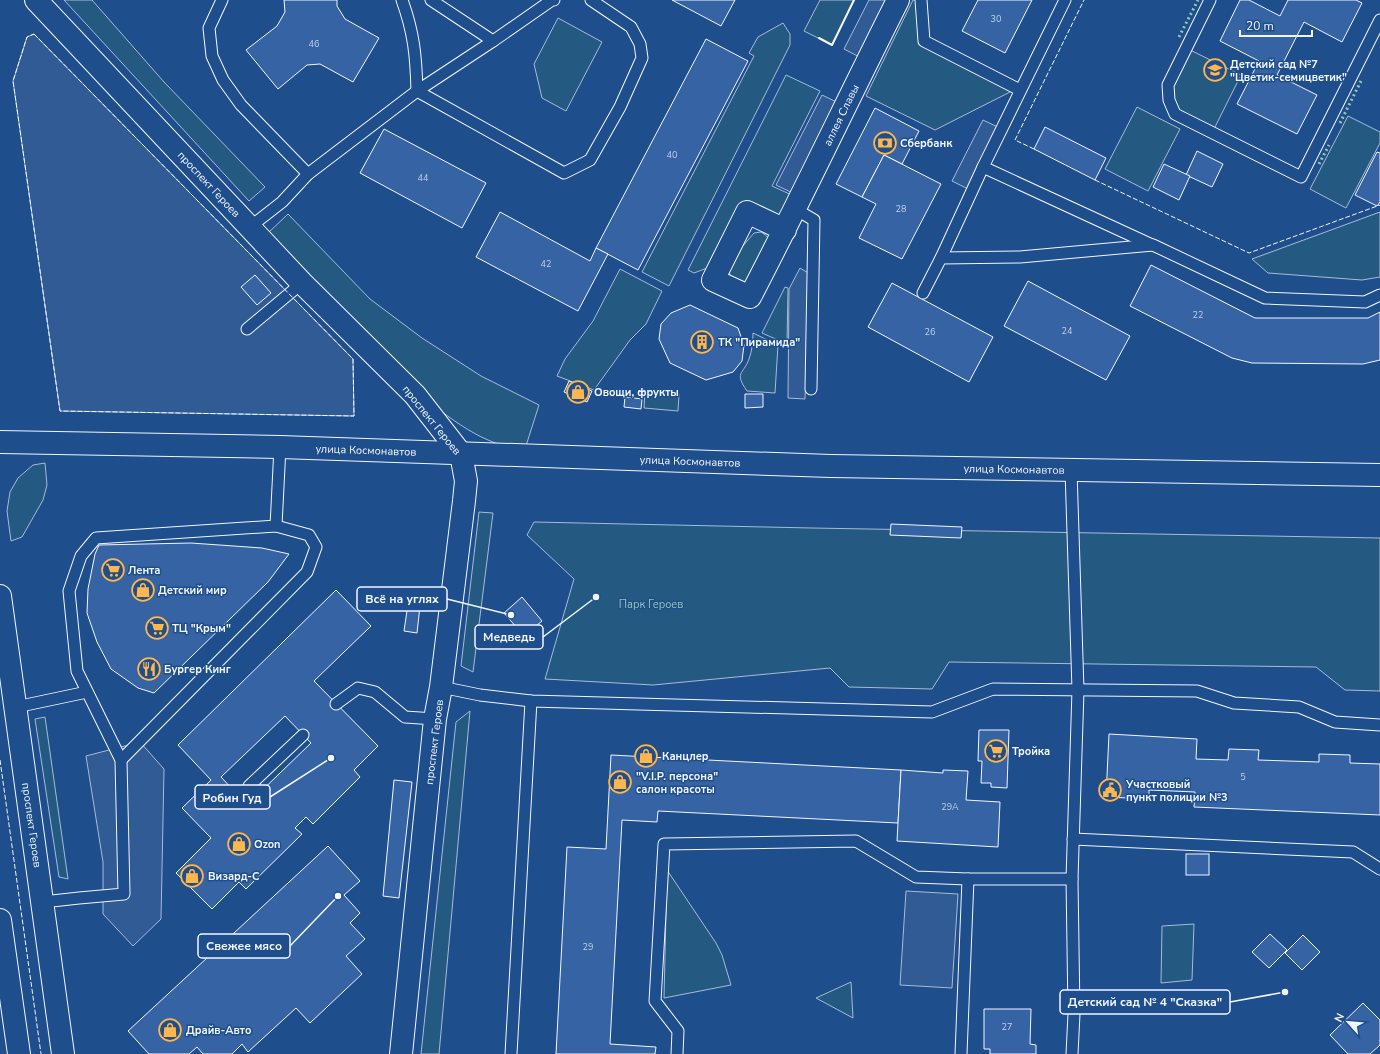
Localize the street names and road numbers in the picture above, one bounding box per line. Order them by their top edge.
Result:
street label: аллея Славы [820,82,863,149]
street label: проспект Героев [174,148,243,221]
street label: проспект Героев [399,382,464,458]
street label: улица Космонавтов [315,441,417,460]
street label: улица Космонавтов [639,452,741,471]
street label: улица Космонавтов [963,461,1065,478]
street label: проспект Героев [422,699,447,785]
street label: проспект Героев [18,782,45,868]

